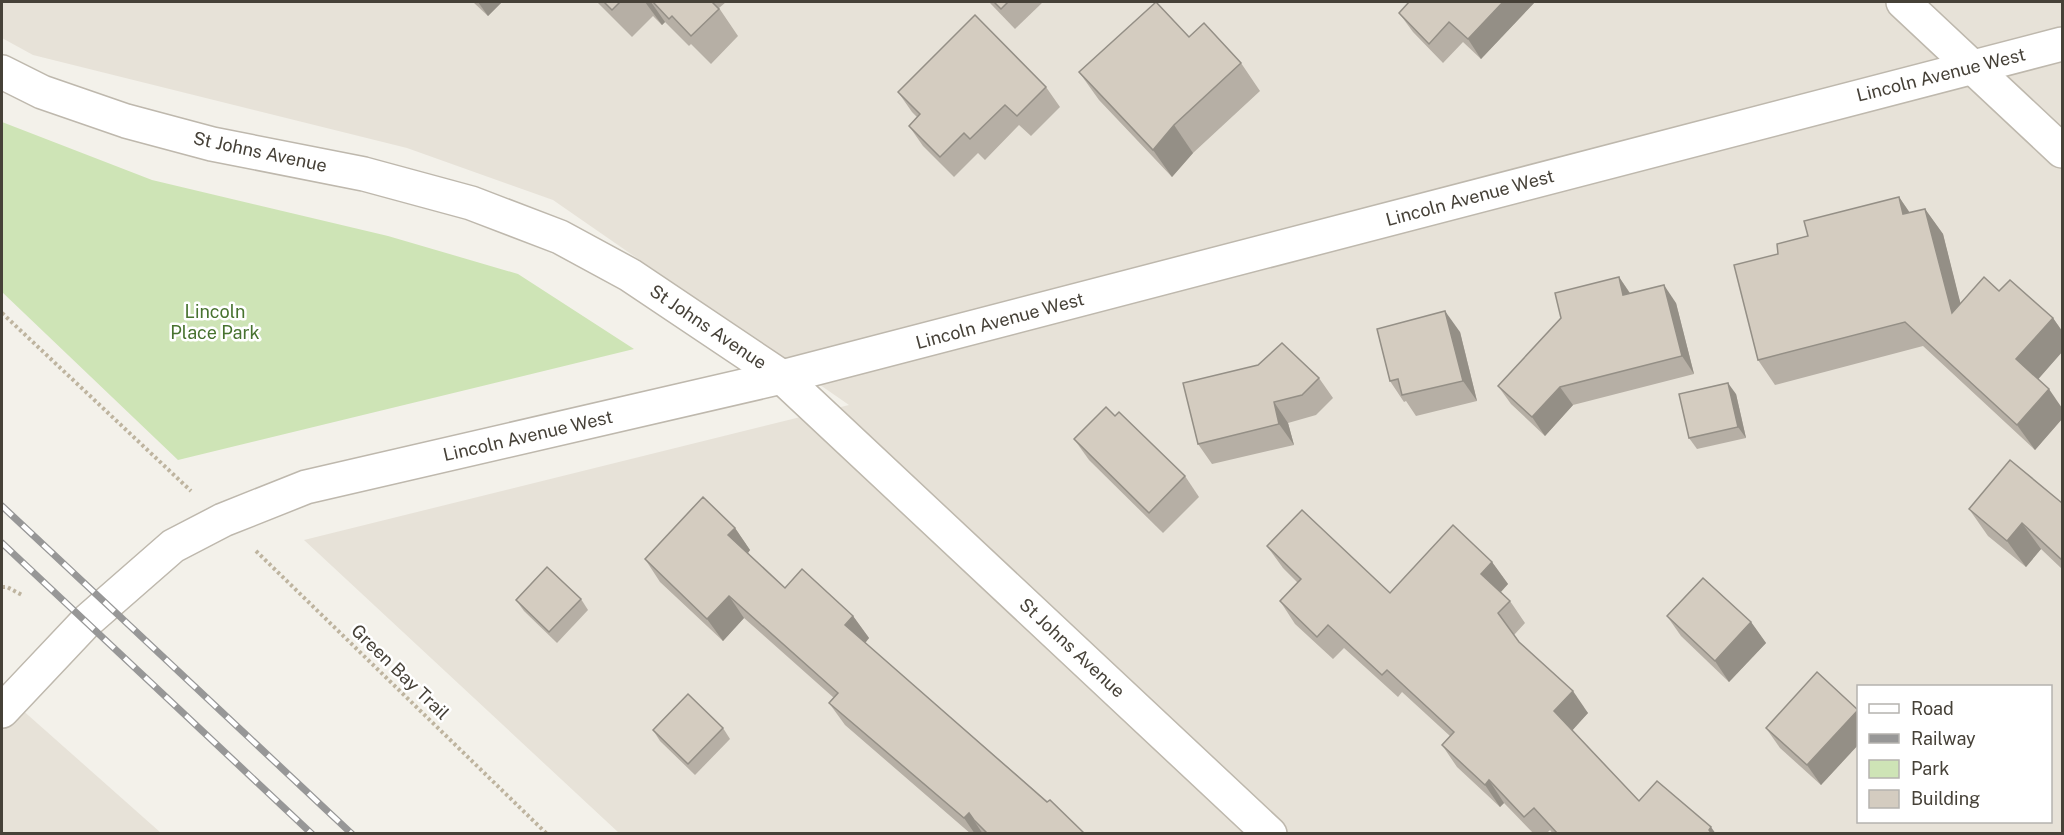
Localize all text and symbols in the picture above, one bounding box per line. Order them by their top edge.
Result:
street label: Lincoln Avenue West [1854,43,2028,106]
street label: St Johns Avenue [191,127,329,176]
street label: Lincoln Avenue West [1383,165,1556,230]
street label: St Johns Avenue [646,280,771,373]
street label: Lincoln Avenue West [913,288,1086,353]
park label: Lincoln Place Park [170,301,260,343]
street label: Lincoln Avenue West [441,406,615,465]
street label: St Johns Avenue [1015,594,1129,702]
street label: Green Bay Trail [347,620,454,724]
legend [1857,685,2052,823]
text: Road [1911,698,1954,719]
text: Railway [1911,728,1976,749]
text: Park [1911,758,1949,779]
text: Building [1911,788,1980,809]

